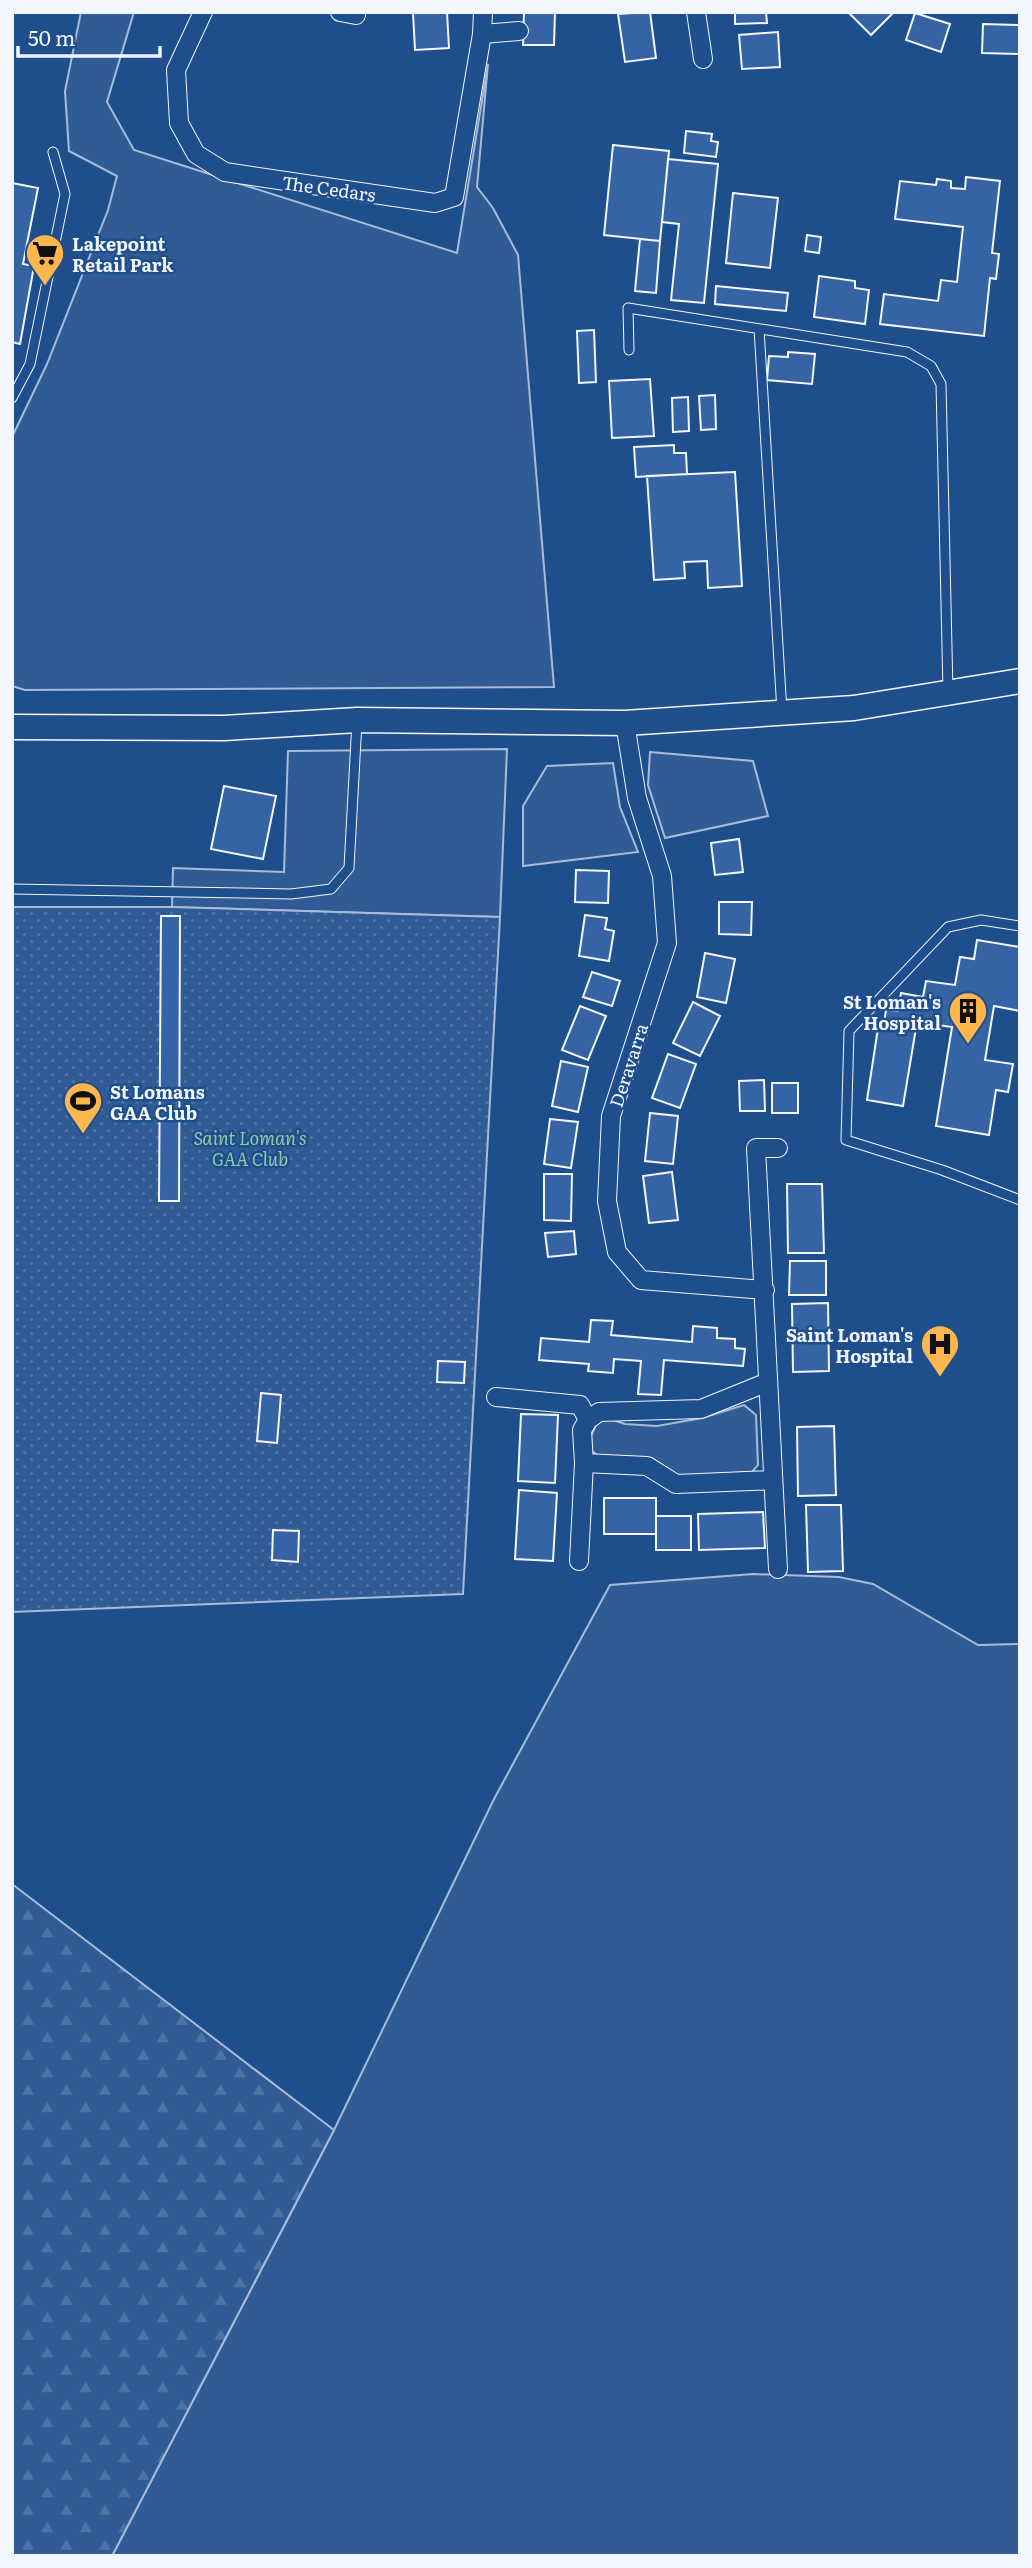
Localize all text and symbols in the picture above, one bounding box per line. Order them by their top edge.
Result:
scale bar [18,14,159,58]
text: 50 m [28,21,75,52]
street label: The Cedars [280,168,378,208]
place label: Lakepoint Retail Park [72,230,174,278]
supermarket icon: Lakepoint Retail Park [24,232,66,287]
place label: St Loman's Hospital [843,988,941,1036]
building icon: St Loman's Hospital [947,990,989,1045]
street label: Deravarra [602,1019,654,1111]
place label: St Lomans GAA Club [110,1078,205,1126]
sports icon: St Lomans GAA Club [62,1080,104,1135]
park label: Saint Loman's GAA Club [193,1124,307,1172]
place label: Saint Loman's Hospital [786,1321,913,1369]
hospital icon: Saint Loman's Hospital [919,1323,961,1378]

